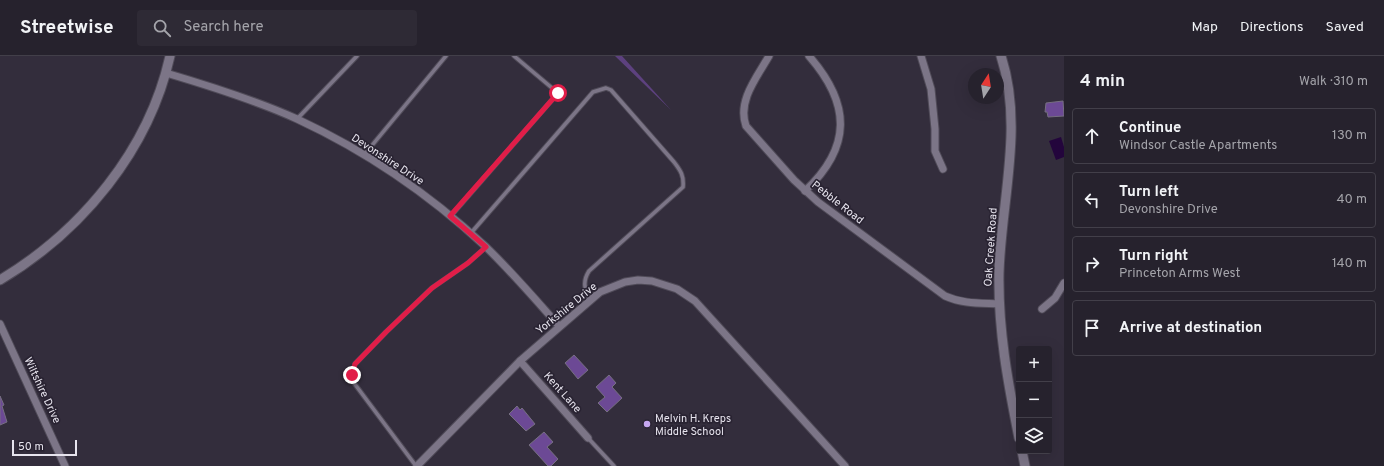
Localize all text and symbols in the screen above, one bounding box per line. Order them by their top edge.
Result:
search box [137,10,417,46]
text: Streetwise [20,16,113,40]
icon: search [151,17,173,39]
text: Search here [183,18,264,37]
text: Map [1192,19,1218,36]
text: Directions [1240,19,1304,36]
text: Saved [1326,19,1364,36]
north arrow [968,68,1004,104]
text: 4 min [1080,71,1125,93]
text: Walk · 310 m [1299,74,1368,90]
route start [549,84,567,102]
text: Continue [1119,119,1181,138]
icon: ahead [1081,125,1103,147]
text: 130 m [1332,128,1367,144]
street label: Devonshire Drive [349,131,426,189]
text: Windsor Castle Apartments [1119,138,1277,154]
street label: Pebble Road [809,178,866,227]
text: Turn left [1119,183,1179,202]
icon: left [1081,189,1103,211]
text: 40 m [1337,192,1367,208]
text: Devonshire Drive [1119,202,1218,218]
street label: Oak Creek Road [981,207,1001,287]
text: Turn right [1119,247,1188,266]
icon: right [1081,253,1103,275]
text: 140 m [1332,256,1367,272]
text: Princeton Arms West [1119,266,1240,282]
street label: Yorkshire Drive [533,280,600,338]
icon: arrive [1081,317,1103,339]
text: Arrive at destination [1119,319,1262,338]
map controls [1016,346,1052,454]
button: + [1016,346,1052,382]
street label: Wiltshire Drive [21,355,64,426]
route end [343,366,361,384]
street label: Kent Lane [540,369,584,416]
button: − [1016,382,1052,418]
place label: Melvin H. Kreps Middle School [655,412,731,439]
button: layers [1016,418,1052,454]
marker: Melvin H. Kreps Middle School [642,419,652,429]
scale bar [12,438,77,457]
text: 50 m [18,440,44,454]

